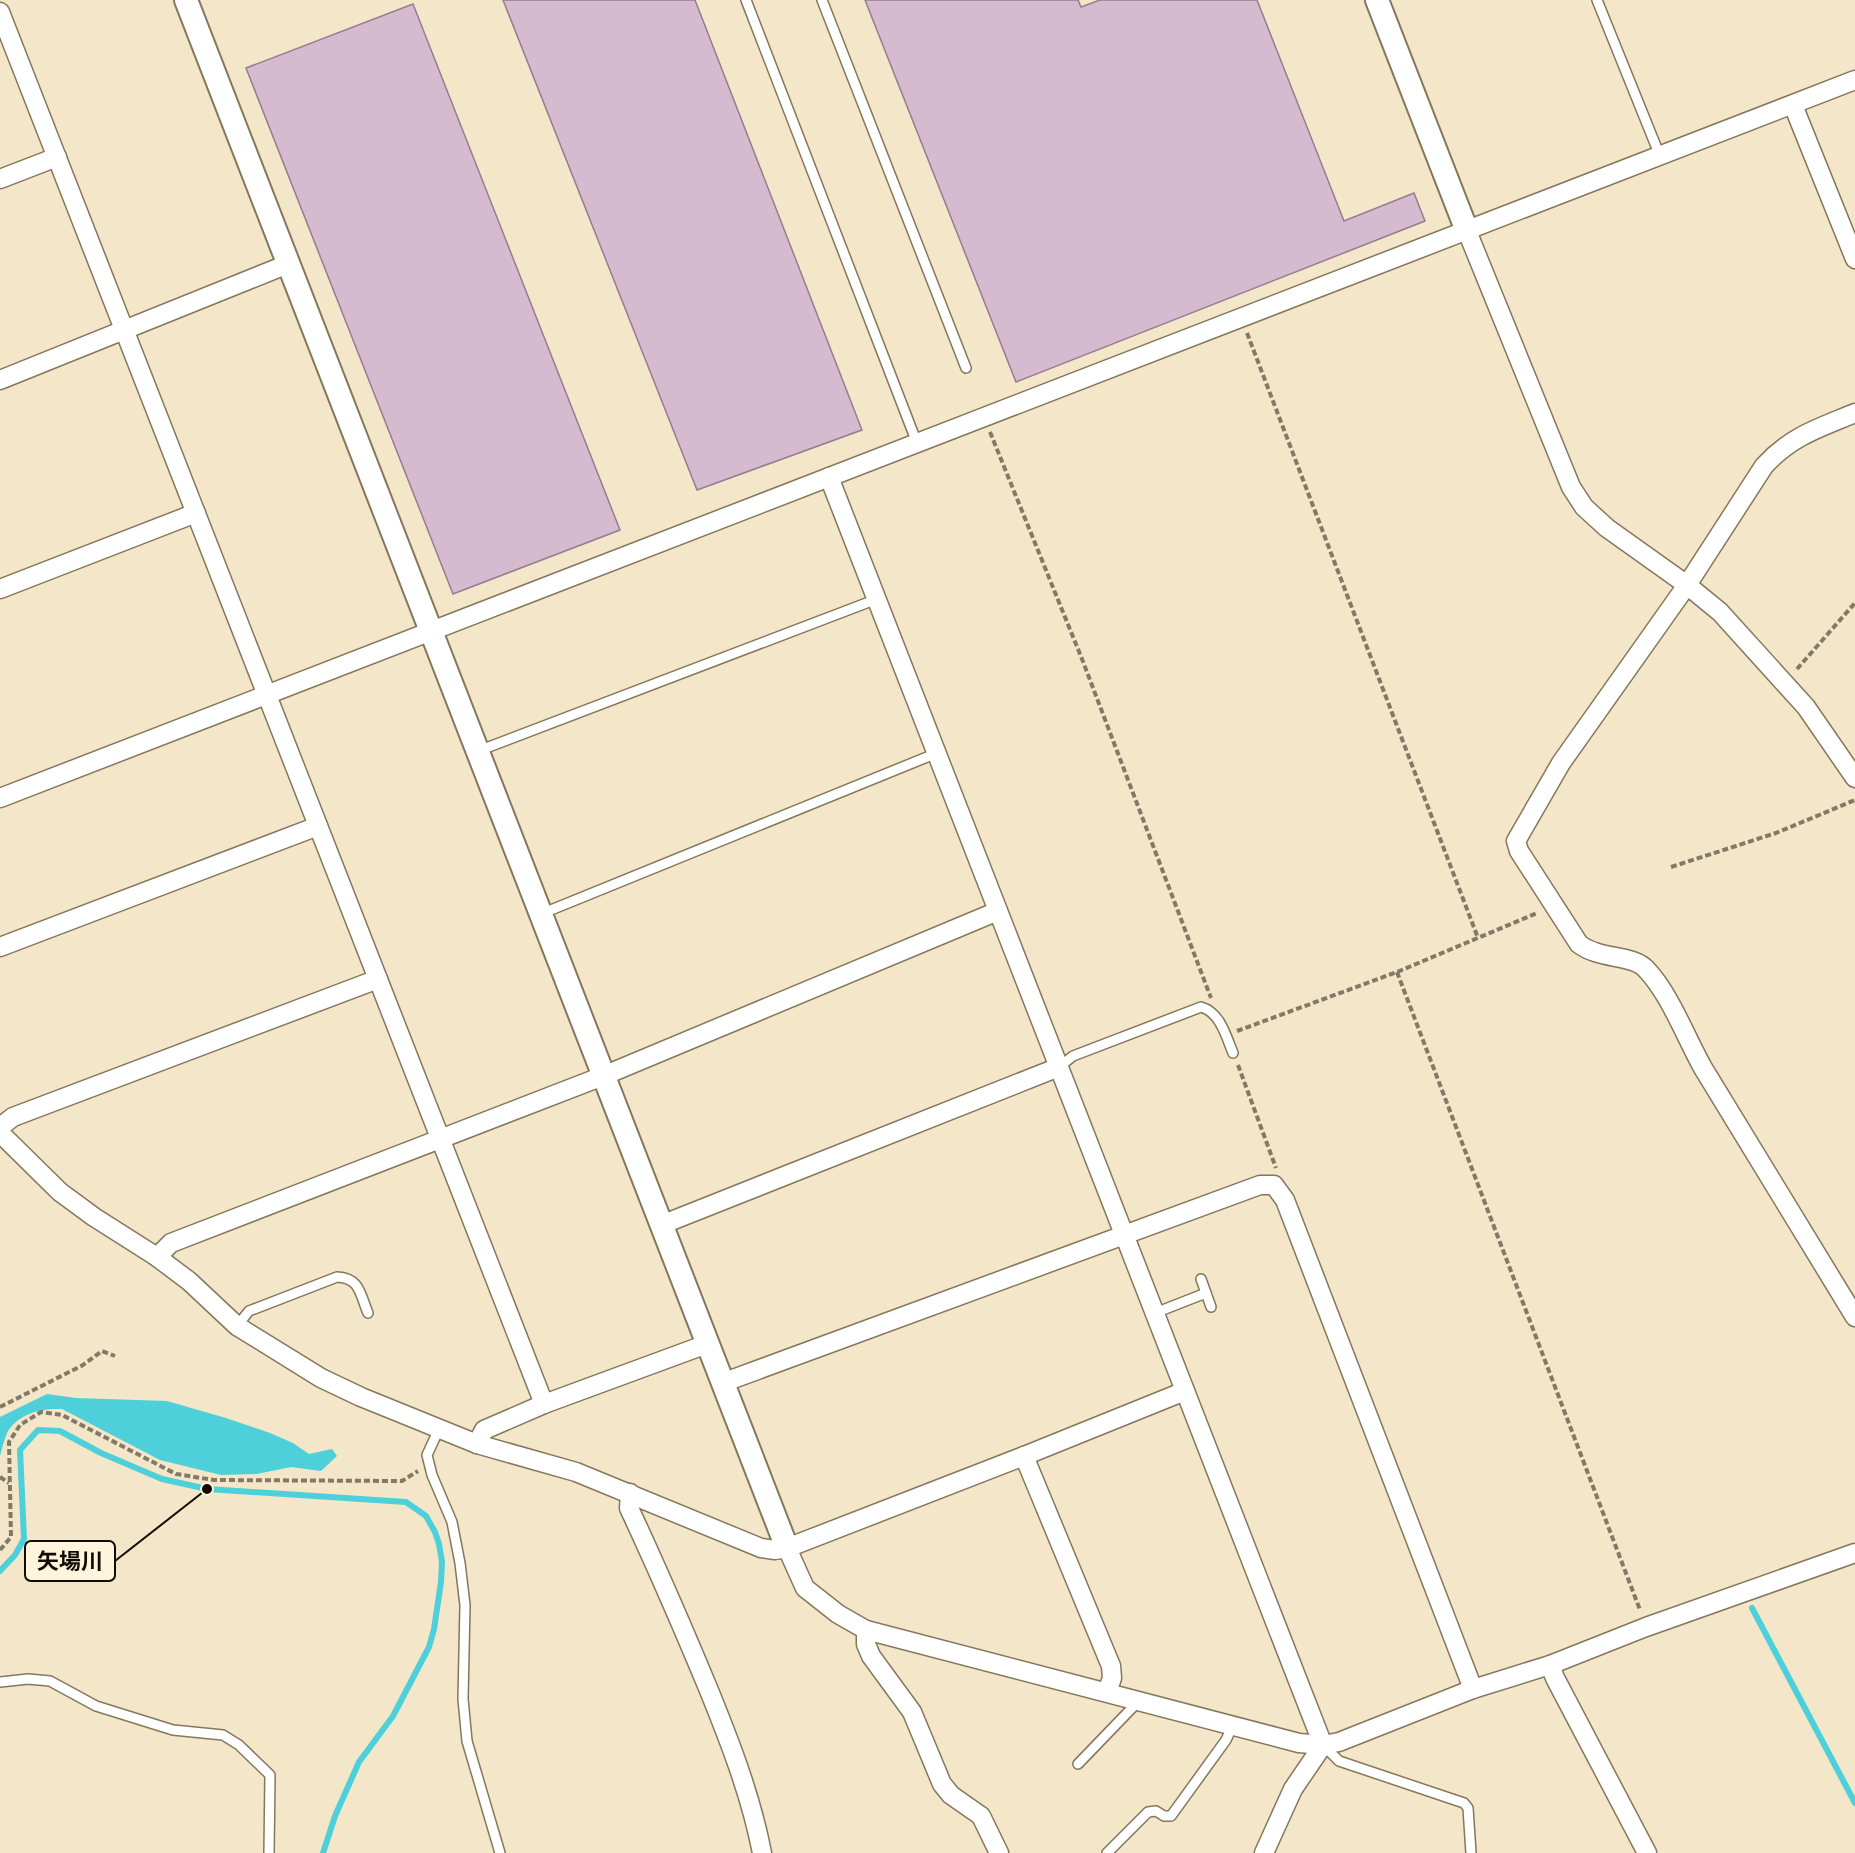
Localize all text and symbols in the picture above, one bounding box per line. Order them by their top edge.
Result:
callout: 矢場川 [25,1541,115,1581]
text: 矢場川 [37,1544,103,1578]

